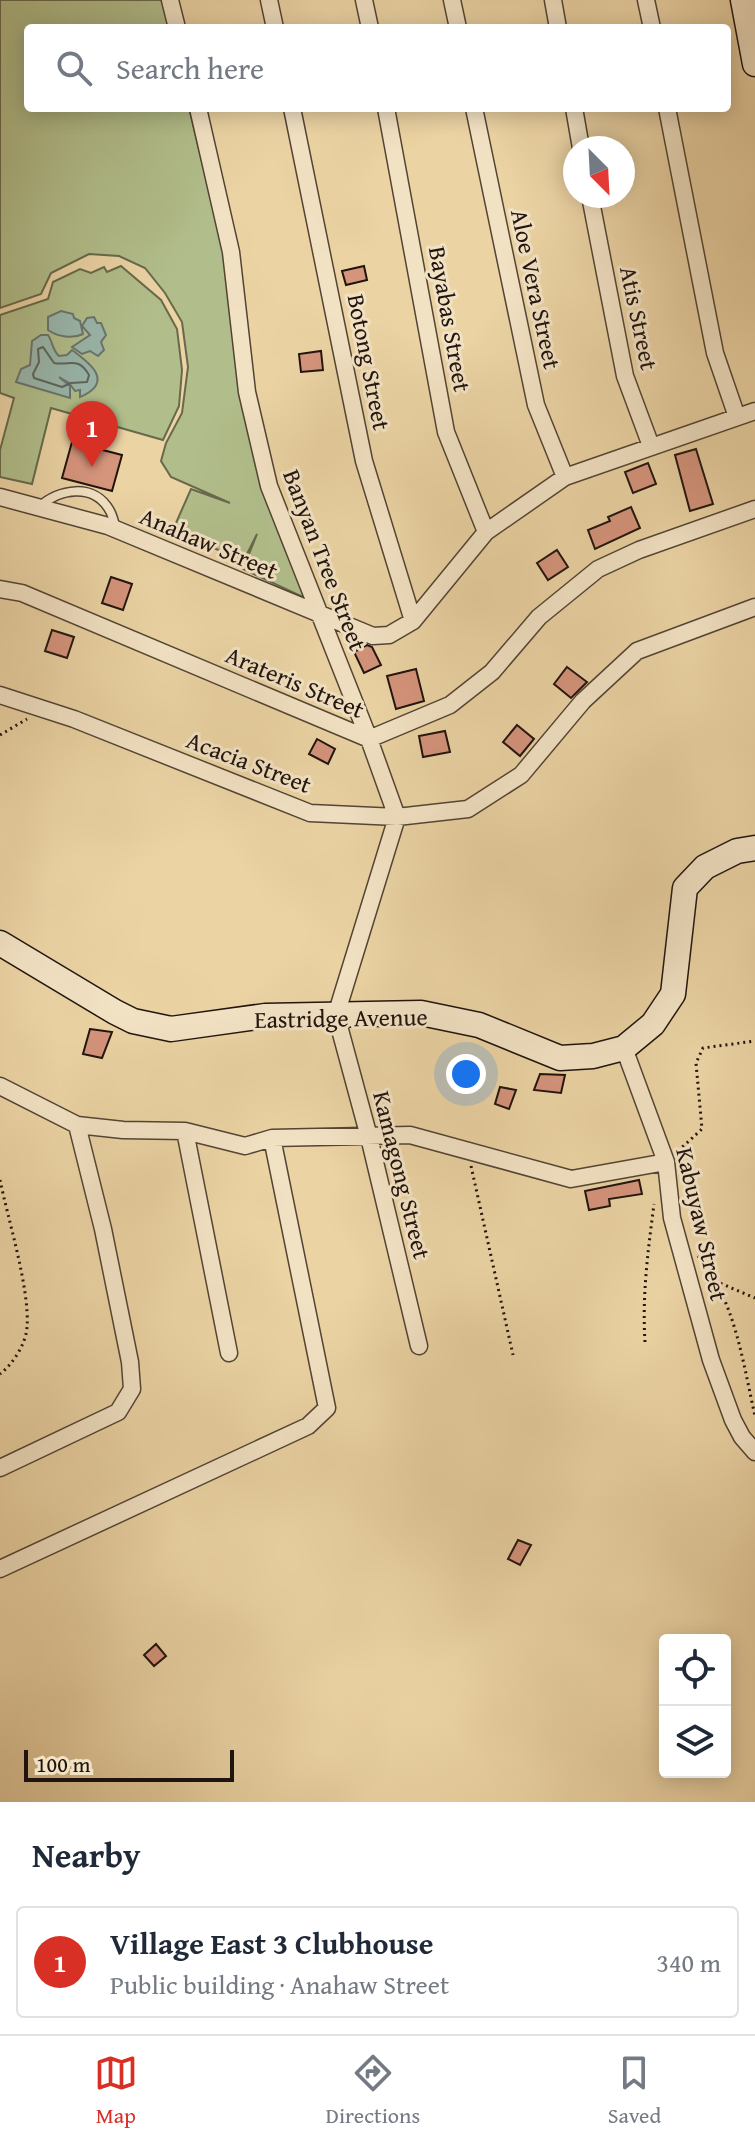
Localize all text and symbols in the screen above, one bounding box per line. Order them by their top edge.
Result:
search box [24,24,731,112]
icon: search [52,46,96,90]
text: Search here [116,46,264,90]
north arrow [563,136,635,208]
street label: Aloe Vera Street [502,206,570,373]
street label: Bayabas Street [420,243,480,395]
street label: Atis Street [611,263,667,374]
street label: Botong Street [339,291,399,434]
pin: 1 [66,401,118,467]
street label: Banyan Tree Street [274,464,376,656]
street label: Anahaw Street [135,498,284,588]
street label: Arateris Street [220,637,370,727]
street label: Acacia Street [181,722,317,802]
street label: Eastridge Avenue [254,999,428,1037]
your location [446,1054,486,1094]
street label: Kamagong Street [364,1087,440,1263]
street label: Kabuyaw Street [667,1144,737,1305]
map controls [659,1634,731,1778]
button: locate [659,1634,731,1706]
button: layers [659,1706,731,1778]
scale bar [24,1746,234,1782]
text: 100 m [36,1748,91,1780]
text: Nearby [32,1830,141,1879]
text: Village East 3 Clubhouse [110,1921,433,1965]
text: 1 [53,1943,67,1982]
text: 340 m [656,1943,721,1982]
text: Public building · Anahaw Street [110,1965,449,2004]
tab: Map [94,2051,138,2131]
tab: Directions [326,2051,420,2131]
tab: Saved [608,2051,661,2131]

